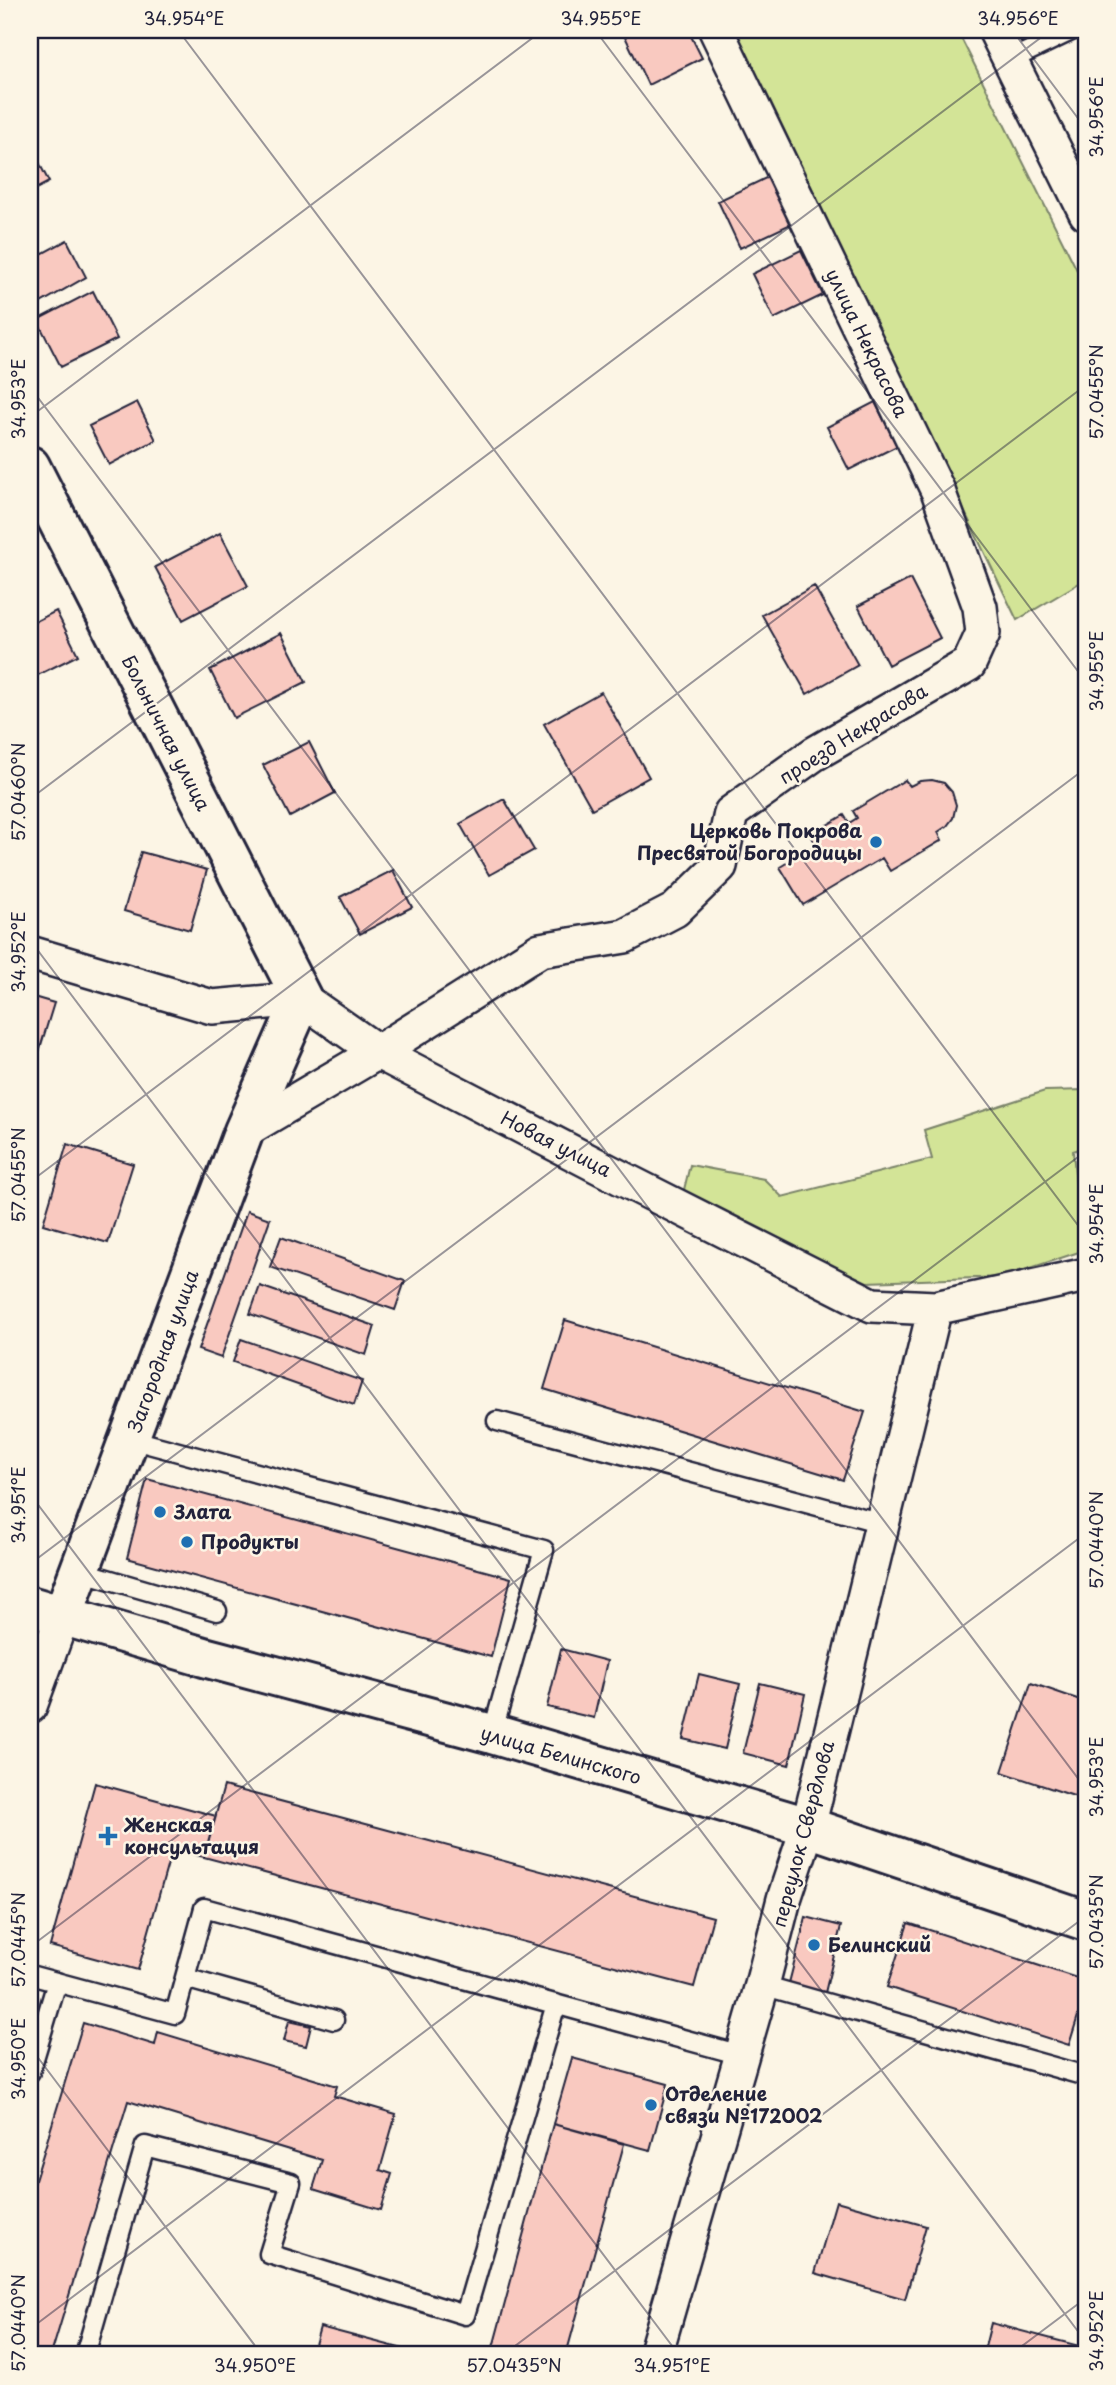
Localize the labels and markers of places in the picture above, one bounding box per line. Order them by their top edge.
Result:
place label: Церковь Покрова Пресвятой Богородицы [637,816,862,866]
marker: Церковь Покрова Пресвятой Богородицы [868,834,884,850]
place label: Злата [173,1497,231,1525]
marker: Злата [152,1504,168,1520]
place label: Продукты [201,1527,299,1555]
marker: Продукты [179,1534,195,1550]
place label: Женская консультация [123,1810,259,1860]
marker: Женская консультация [98,1826,118,1846]
place label: Белинский [828,1930,931,1958]
marker: Белинский [806,1937,822,1953]
place label: Отделение связи №172002 [665,2079,822,2129]
marker: Отделение связи №172002 [643,2097,659,2113]

